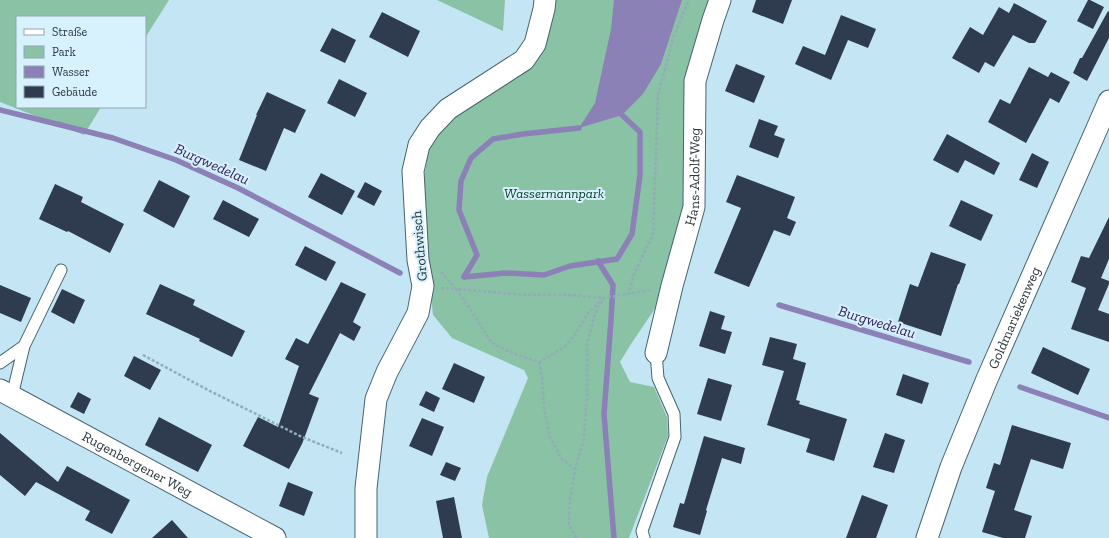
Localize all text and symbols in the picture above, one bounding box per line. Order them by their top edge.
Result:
legend [16,16,146,108]
text: Straße [52,25,88,39]
text: Park [52,45,77,59]
text: Wasser [52,65,90,79]
text: Gebäude [52,85,97,99]
street label: Hans-Adolf-Weg [681,127,704,228]
water label: Burgwedelau [172,140,252,189]
park label: Wassermannpark [504,185,604,202]
street label: Grothwisch [408,210,431,282]
street label: Goldmariekenweg [985,264,1044,372]
water label: Burgwedelau [836,302,918,342]
street label: Rugenbergener Weg [79,428,195,501]

